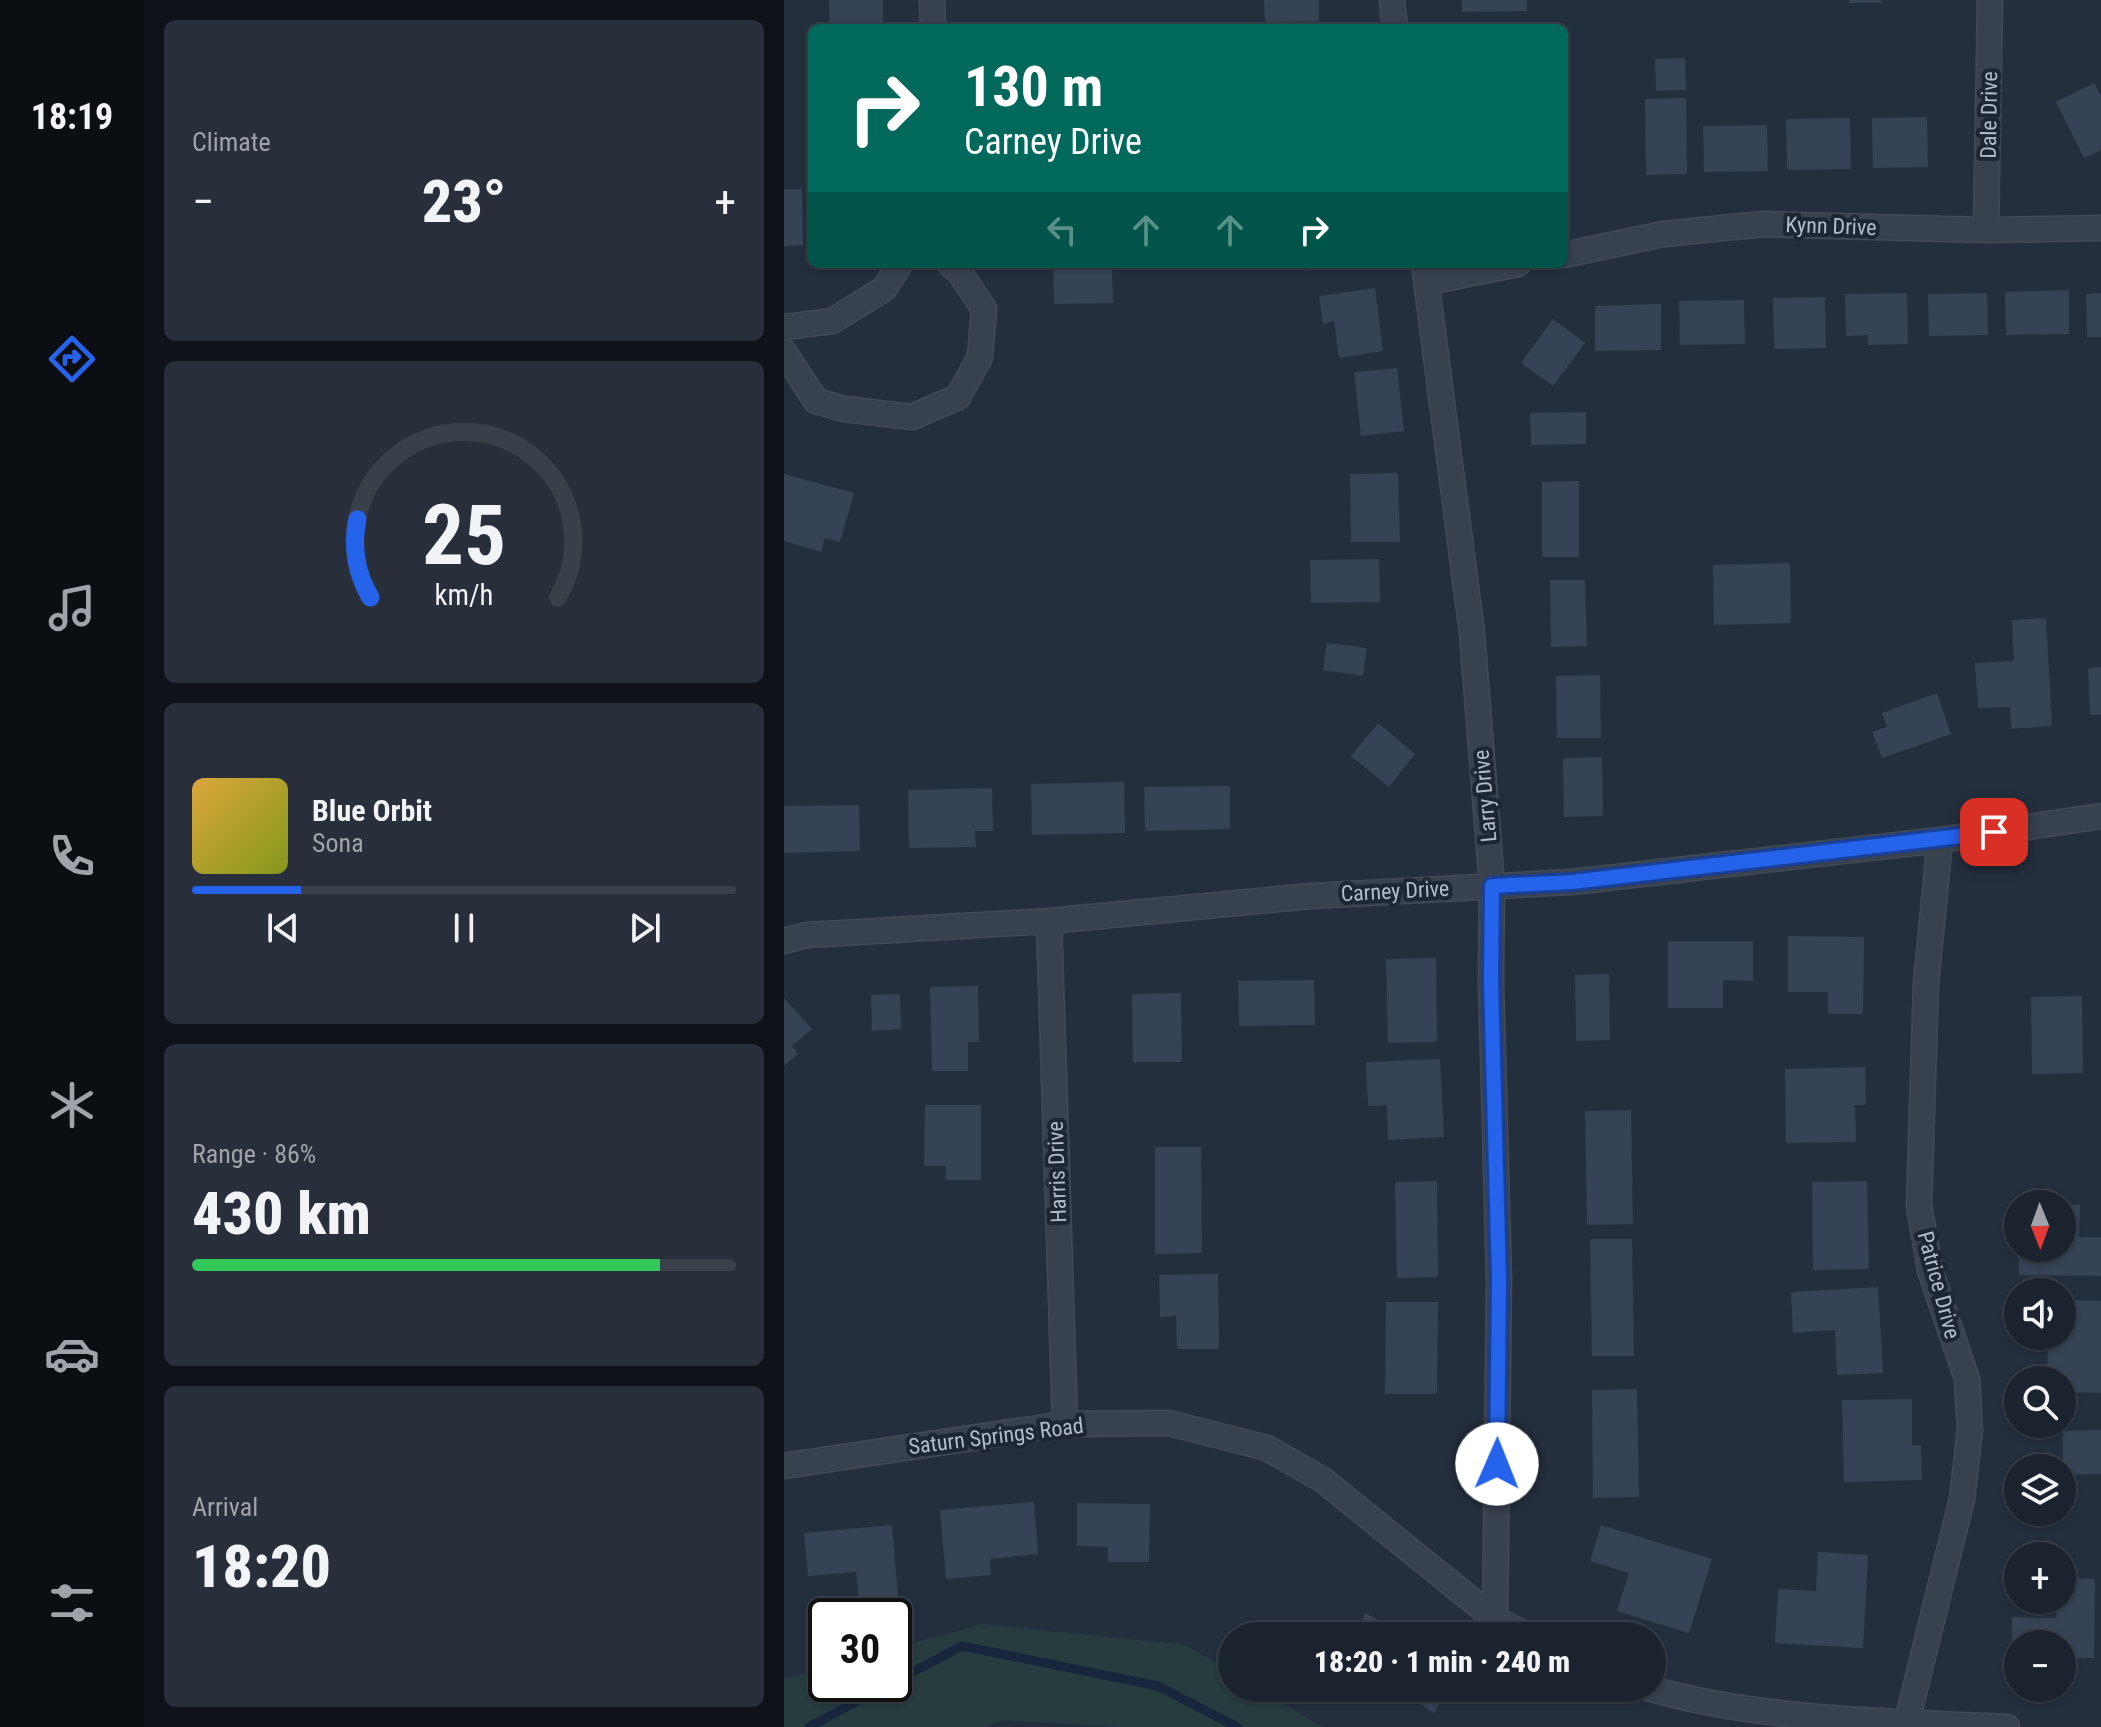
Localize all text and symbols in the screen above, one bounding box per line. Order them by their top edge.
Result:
text: 130 m [964,54,1103,120]
icon: right [832,56,936,160]
street label: Dale Drive [1976,71,2002,159]
text: 18:19 [31,96,113,138]
text: Carney Drive [964,121,1142,163]
text: Climate [192,127,271,157]
text: 23° [422,166,506,237]
text: − [192,176,214,228]
text: + [714,176,736,228]
icon: left [1040,208,1084,252]
icon: ahead [1124,208,1168,252]
icon: ahead [1208,208,1252,252]
icon: right [1292,208,1336,252]
street label: Kynn Drive [1785,212,1877,240]
icon: directions [44,331,100,387]
text: 25 [422,487,506,584]
text: km/h [435,578,493,612]
icon: music [44,580,100,636]
street label: Larry Drive [1469,749,1501,843]
text: Blue Orbit [312,793,432,828]
pin [1960,798,2028,866]
icon: arrive [1972,810,2016,854]
icon: phone [44,828,100,884]
text: Sona [312,828,364,858]
street label: Carney Drive [1340,876,1450,906]
icon: previous [261,906,305,950]
icon: pause [442,906,486,950]
icon: next [623,906,667,950]
icon: climate [44,1077,100,1133]
street label: Harris Drive [1043,1121,1071,1223]
text: Range · 86% [192,1139,316,1169]
text: 430 km [192,1178,371,1249]
north arrow [2004,1190,2076,1262]
map controls [2004,1190,2076,1702]
street label: Patrice Drive [1913,1228,1965,1342]
button: sound [2004,1278,2076,1350]
icon: car [44,1326,100,1382]
button: search [2004,1366,2076,1438]
street label: Saturn Springs Road [907,1413,1085,1459]
position arrow [1455,1422,1539,1506]
button: layers [2004,1454,2076,1526]
text: Arrival [192,1492,258,1522]
text: 18:20 [192,1531,331,1602]
button: + [2004,1542,2076,1614]
icon: filters [44,1575,100,1631]
speed limit sign: 30 [808,1598,912,1702]
button: − [2004,1630,2076,1702]
text: 18:20 · 1 min · 240 m [1314,1644,1570,1679]

